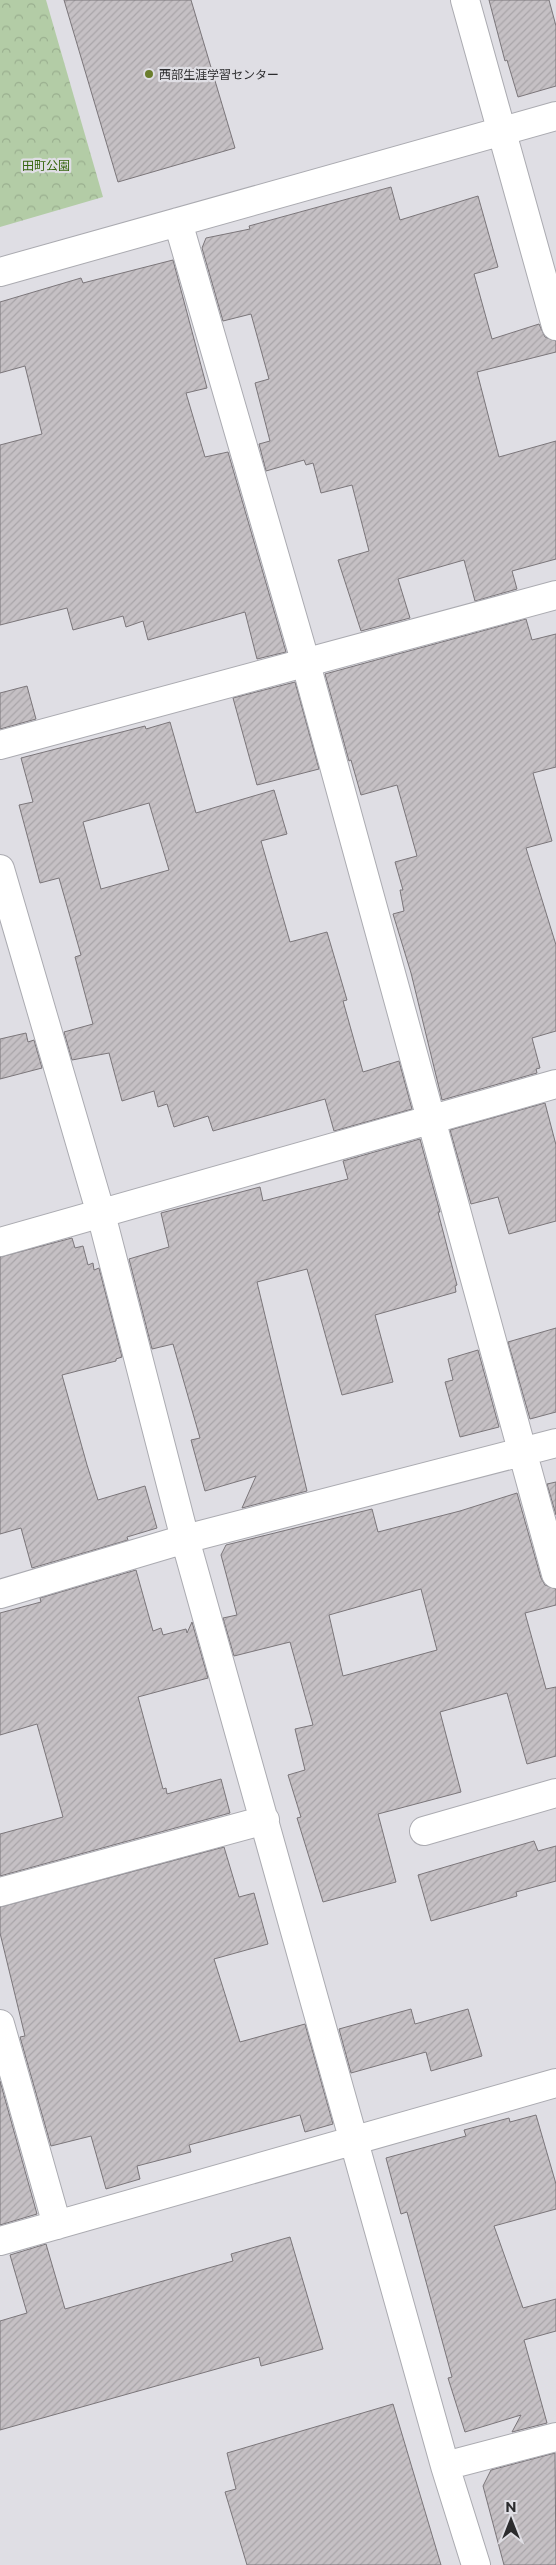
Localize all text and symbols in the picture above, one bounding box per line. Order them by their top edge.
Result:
place label: 西部生涯学習センター [159,67,279,82]
marker: 西部生涯学習センター [143,68,155,80]
park label: 田町公園 [22,158,70,173]
north arrow [486,2495,536,2545]
text: N [505,2498,517,2516]

